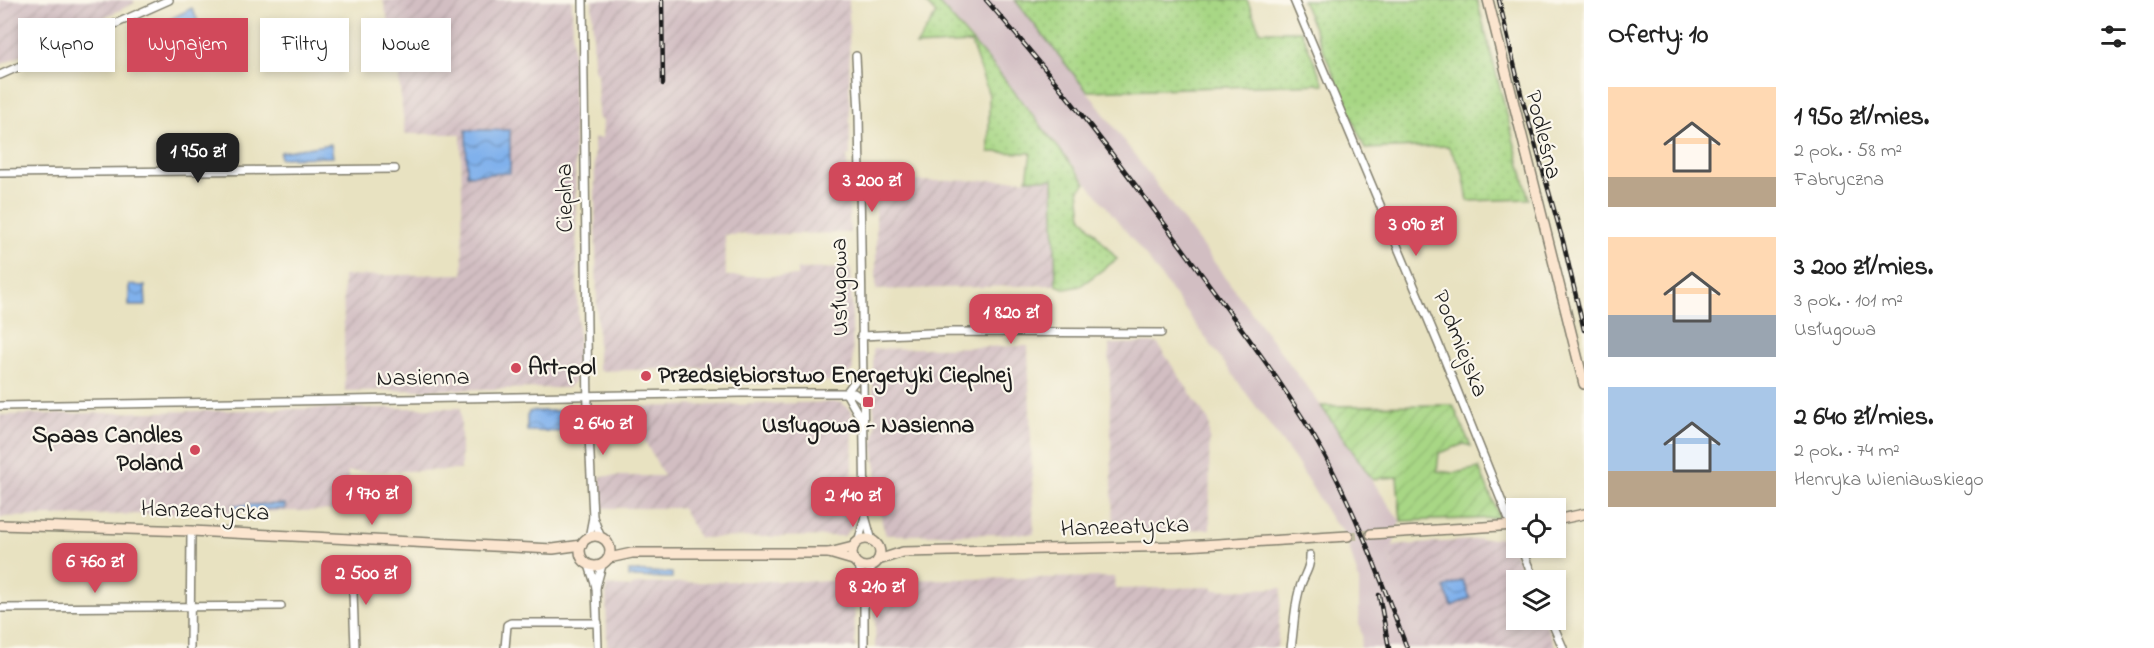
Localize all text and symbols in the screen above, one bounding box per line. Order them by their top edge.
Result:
text: Oferty: 10 [1608,17,1708,55]
chip: Kupno [18,18,115,72]
chip: Wynajem [127,18,248,72]
chip: Filtry [260,18,349,72]
chip: Nowe [361,18,451,72]
icon: filters [2097,20,2130,53]
street label: Podleśna [1514,87,1570,183]
text: 1 950 zł/mies. [1794,99,1929,137]
icon: home [1656,111,1728,183]
pin: 1 950 zł [136,133,260,184]
text: 2 pok. · 58 m² [1794,137,1902,166]
text: 1 950 zł [170,138,226,167]
pin: 3 200 zł [810,162,934,213]
street label: Cieplna [548,163,584,233]
text: Fabryczna [1794,166,1884,195]
text: 3 200 zł [843,167,901,196]
pin: 3 090 zł [1354,206,1478,257]
text: 3 090 zł [1389,211,1443,240]
street label: Usługowa [823,237,859,337]
text: 3 200 zł/mies. [1794,249,1933,287]
icon: home [1656,261,1728,333]
street label: Podmiejska [1422,285,1496,403]
text: 3 pok. · 101 m² [1794,287,1903,316]
pin: 1 820 zł [949,294,1073,345]
text: 1 820 zł [983,299,1039,328]
text: Usługowa [1794,316,1876,345]
place label: Art-pol [528,351,596,386]
place label: Przedsiębiorstwo Energetyki Cieplnej [658,359,1012,395]
street label: Nasienna [376,361,470,397]
marker: Art-pol [509,361,523,375]
marker: Przedsiębiorstwo Energetyki Cieplnej [639,369,653,383]
marker: Usługowa - Nasienna [861,395,875,409]
text: 2 640 zł/mies. [1794,399,1933,437]
pin: 2 640 zł [541,405,665,456]
place label: Usługowa - Nasienna [762,409,974,445]
text: 2 640 zł [574,410,632,439]
icon: home [1656,411,1728,483]
place label: Spaas Candles Poland [32,419,184,482]
text: 2 pok. · 74 m² [1794,437,1900,466]
marker: Spaas Candles Poland [188,443,202,457]
text: Henryka Wieniawskiego [1794,466,1984,495]
pin: 1 970 zł [310,475,434,526]
pin: 2 140 zł [791,477,915,528]
text: 1 970 zł [346,480,398,509]
text: 2 140 zł [825,482,881,511]
street label: Hanzeatycka [140,492,270,533]
map controls [1506,498,1566,630]
button: locate [1506,498,1566,558]
street label: Hanzeatycka [1060,508,1190,549]
pin: 6 760 zł [33,543,157,594]
text: 6 760 zł [66,548,124,577]
pin: 2 500 zł [304,555,428,606]
text: 2 500 zł [335,560,397,589]
pin: 8 210 zł [815,568,939,619]
button: layers [1506,570,1566,630]
text: 8 210 zł [849,573,905,602]

